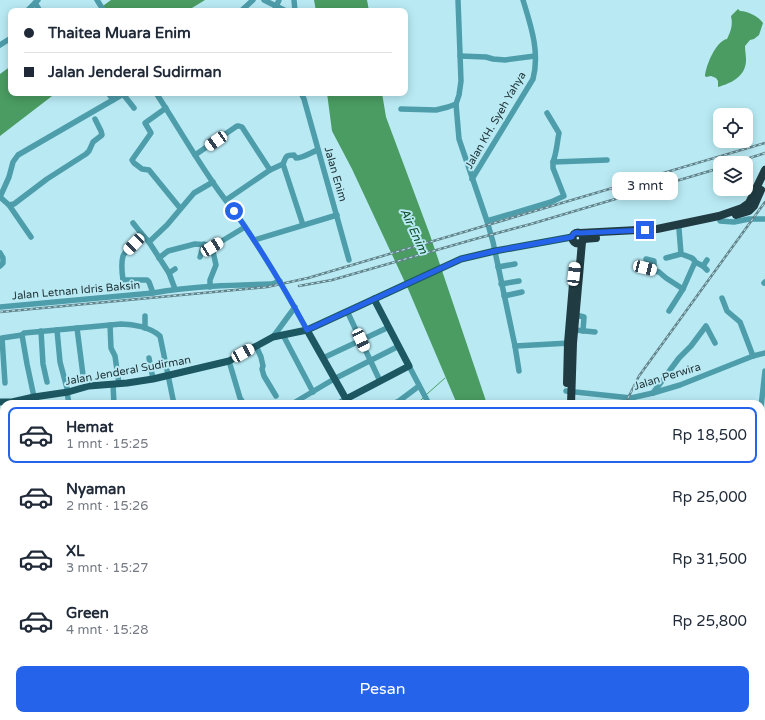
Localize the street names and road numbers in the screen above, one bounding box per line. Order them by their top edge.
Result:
street label: Jalan KH. Syeh Yahya [462,69,529,171]
street label: Jalan Enim [322,145,350,203]
street label: Jalan Letnan Idris Baksin [11,278,141,303]
street label: Jalan Jenderal Sudirman [64,353,192,388]
street label: Jalan Perwira [632,360,702,393]

